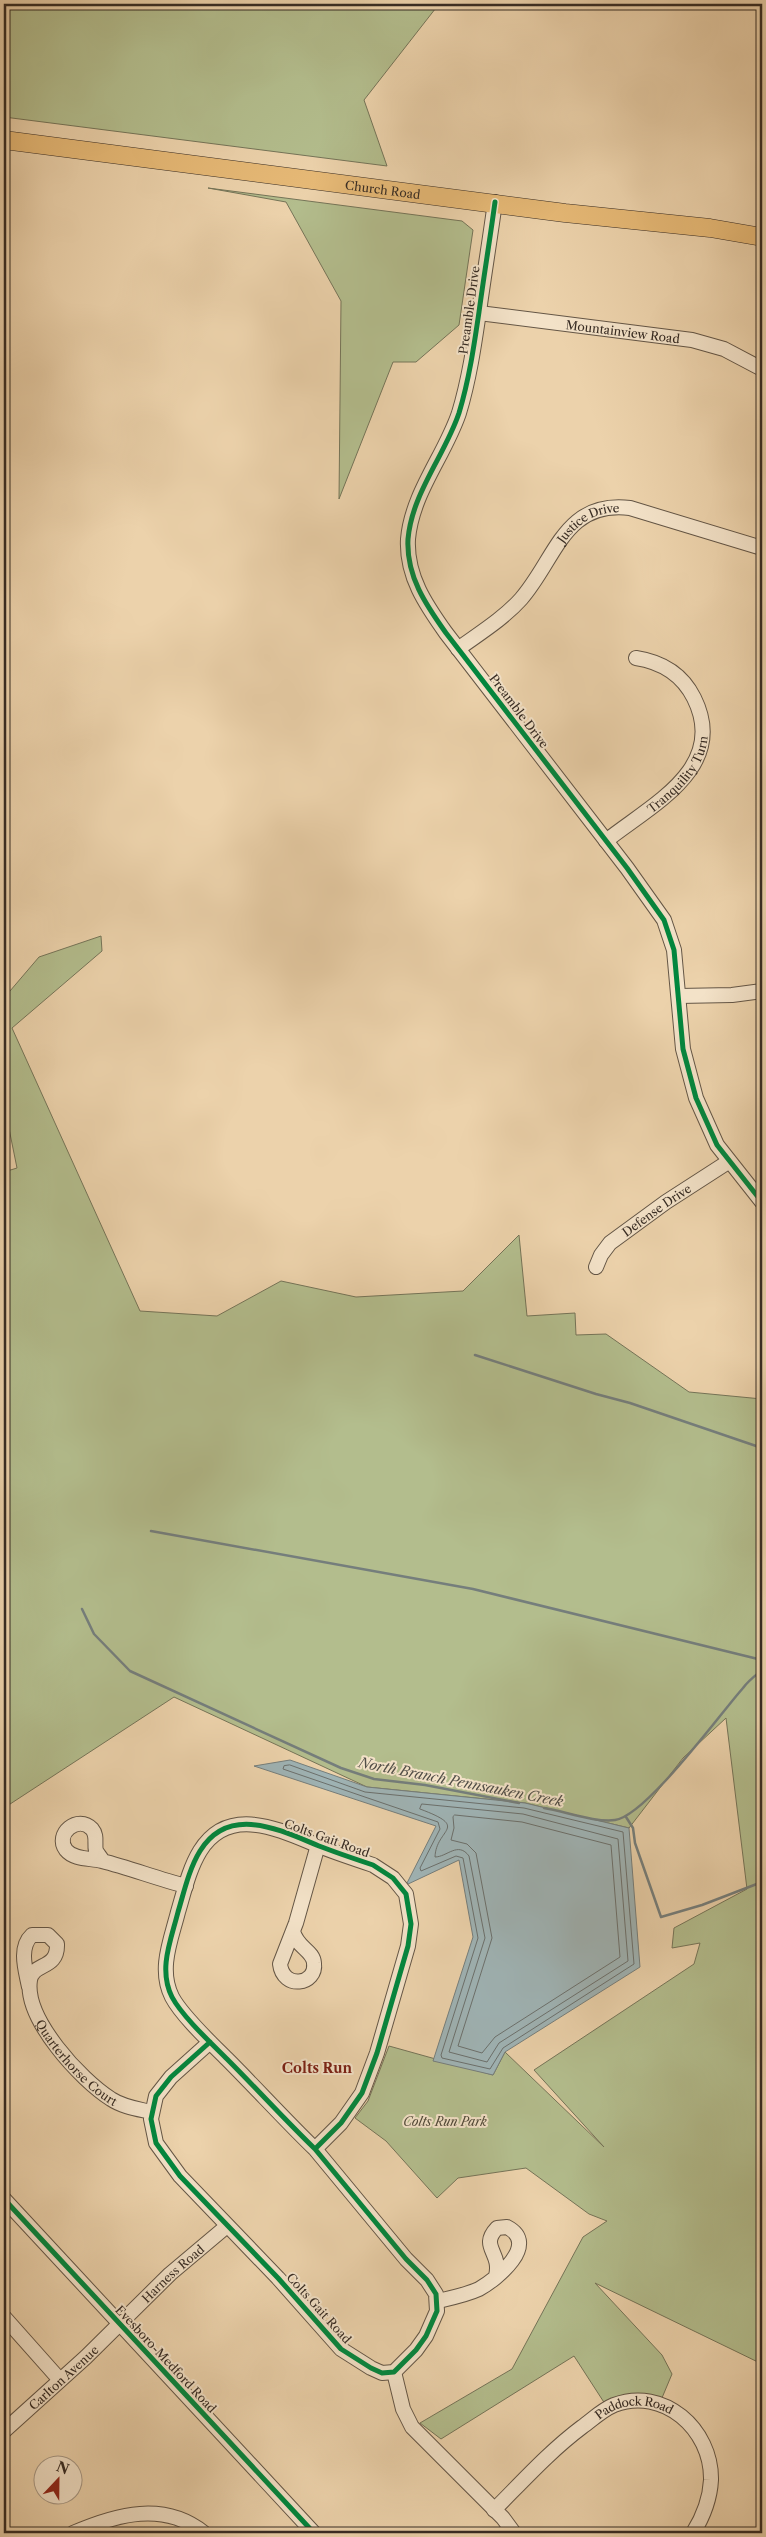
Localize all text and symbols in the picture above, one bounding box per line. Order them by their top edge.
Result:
street label: Church Road [344,177,422,202]
street label: Preamble Drive [455,265,483,355]
street label: Mountainview Road [565,317,681,346]
street label: Justice Drive [552,500,620,547]
street label: Preamble Drive [486,671,552,751]
street label: Tranquility Turn [644,734,710,816]
street label: Defense Drive [619,1180,694,1239]
water label: North Branch Pennsauken Creek [356,1753,565,1811]
street label: Colts Gait Road [282,1816,372,1861]
street label: Quarterhorse Court [33,2017,121,2109]
district label: Colts Run [282,2059,353,2077]
park label: Colts Run Park [403,2114,487,2129]
street label: Harness Road [138,2241,208,2305]
street label: Colts Gait Road [283,2270,355,2347]
street label: Evesboro-Medford Road [112,2302,220,2416]
street label: Carlton Avenue [25,2342,101,2413]
street label: Paddock Road [592,2393,677,2422]
north arrow [32,2454,82,2504]
text: N [54,2457,72,2479]

